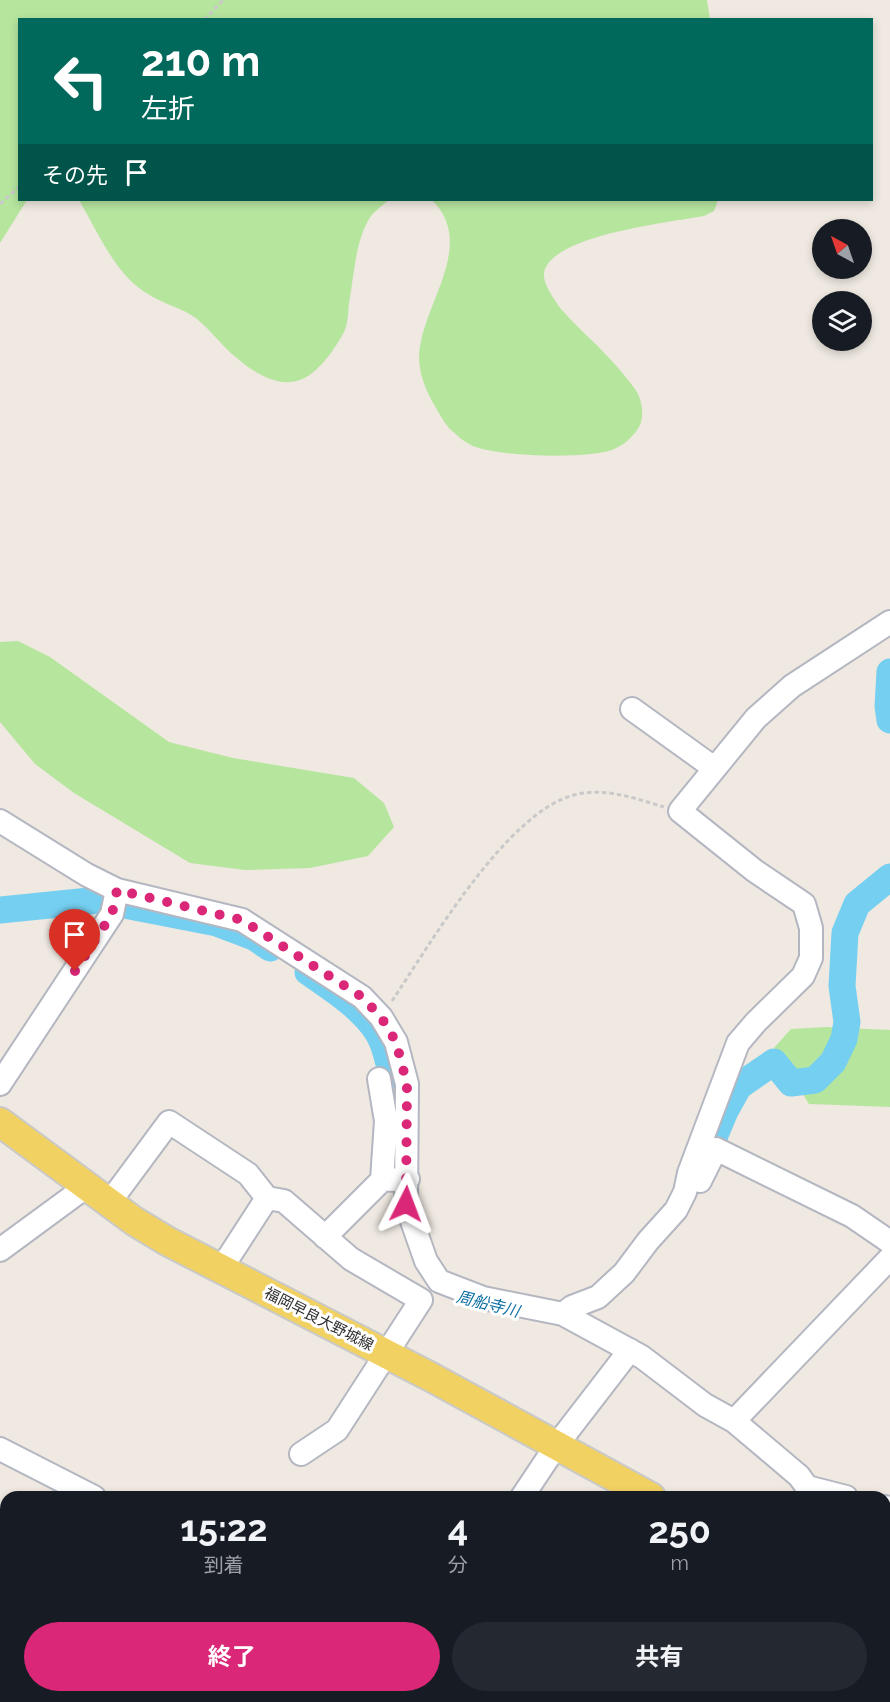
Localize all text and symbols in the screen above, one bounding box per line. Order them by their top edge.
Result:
text: 210 m [141,37,260,86]
icon: left [42,42,120,120]
text: 左折 [141,93,195,124]
icon: arrive [120,156,153,189]
text: その先 [42,162,108,188]
north arrow [812,219,872,279]
map controls [812,219,872,351]
button: layers [812,291,872,351]
pin [49,909,100,971]
icon: arrive [58,918,91,951]
position arrow [374,1172,438,1236]
street label: 福岡早良大野城線 [261,1284,377,1354]
water label: 周船寺川 [455,1287,523,1321]
text: 15:22 [180,1507,267,1549]
text: 4 [448,1507,468,1549]
text: 250 [648,1509,711,1551]
text: m [670,1551,689,1575]
text: 到着 [204,1553,244,1577]
text: 分 [448,1553,468,1577]
button: 終了 [24,1622,440,1691]
button: 共有 [452,1622,867,1691]

